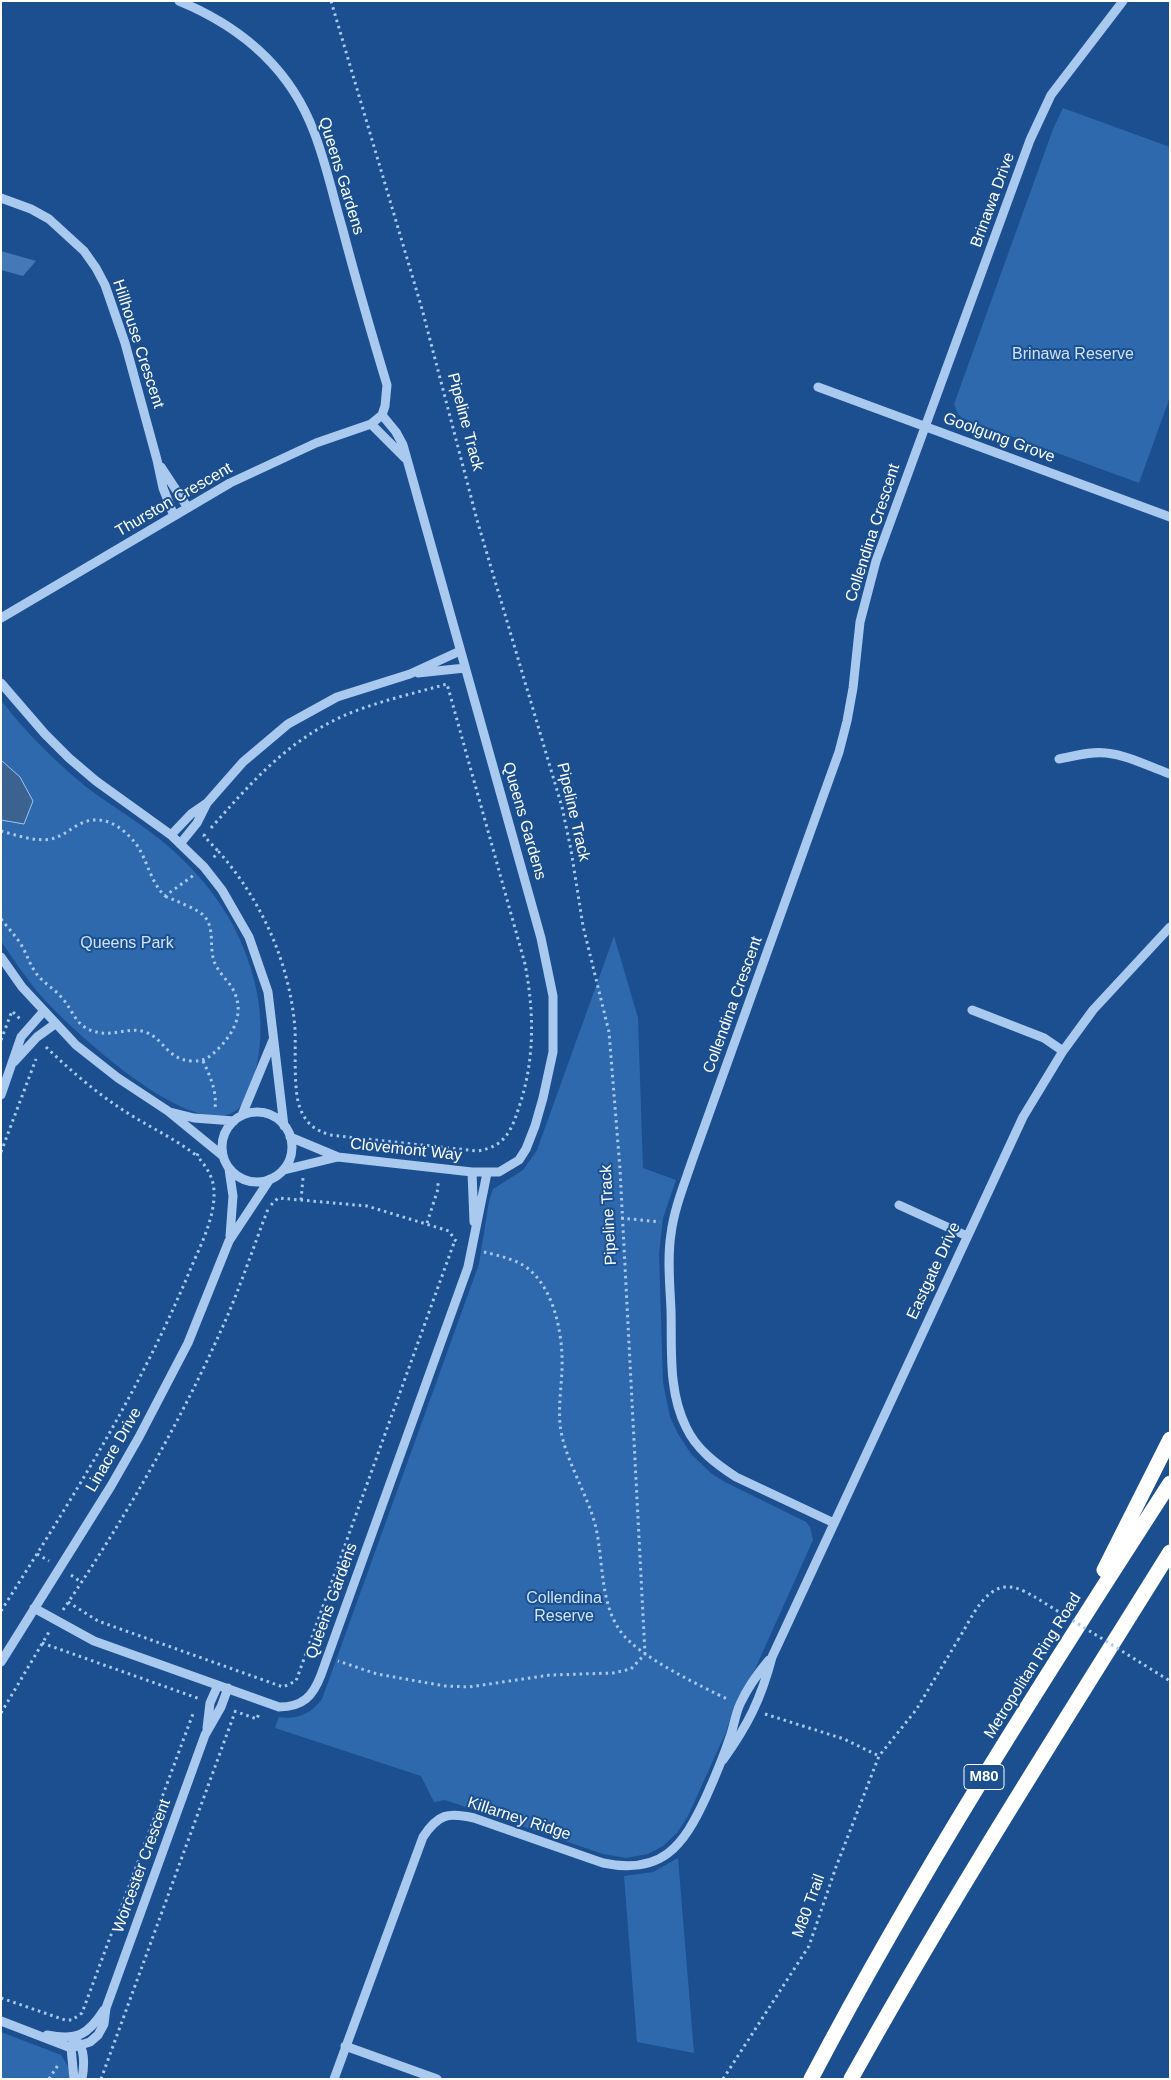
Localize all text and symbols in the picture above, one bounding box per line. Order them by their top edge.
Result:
street label: Queens Gardens [314,115,368,237]
street label: Brinawa Drive [967,150,1019,250]
street label: Hillhouse Crescent [108,277,168,411]
park label: Brinawa Reserve [1012,345,1134,365]
street label: Pipeline Track [443,371,487,473]
street label: Goolgung Grove [941,409,1057,467]
street label: Thurston Crescent [112,459,236,541]
street label: Collendina Crescent [842,462,904,604]
street label: Queens Gardens [498,760,550,882]
street label: Pipeline Track [552,761,594,863]
park label: Queens Park [80,934,174,954]
street label: Collendina Crescent [699,934,767,1076]
street label: Clovemont Way [349,1135,463,1165]
street label: Pipeline Track [597,1164,621,1266]
street label: Eastgate Drive [903,1219,965,1323]
street label: Linacre Drive [82,1404,146,1496]
street label: Queens Gardens [302,1540,362,1662]
park label: Collendina Reserve [526,1589,602,1627]
street label: Metropolitan Ring Road [980,1590,1086,1742]
road number: M80 [964,1764,1004,1790]
street label: Killarney Ridge [465,1793,573,1845]
street label: Worcester Crescent [109,1796,175,1936]
street label: M80 Trail [789,1872,829,1940]

